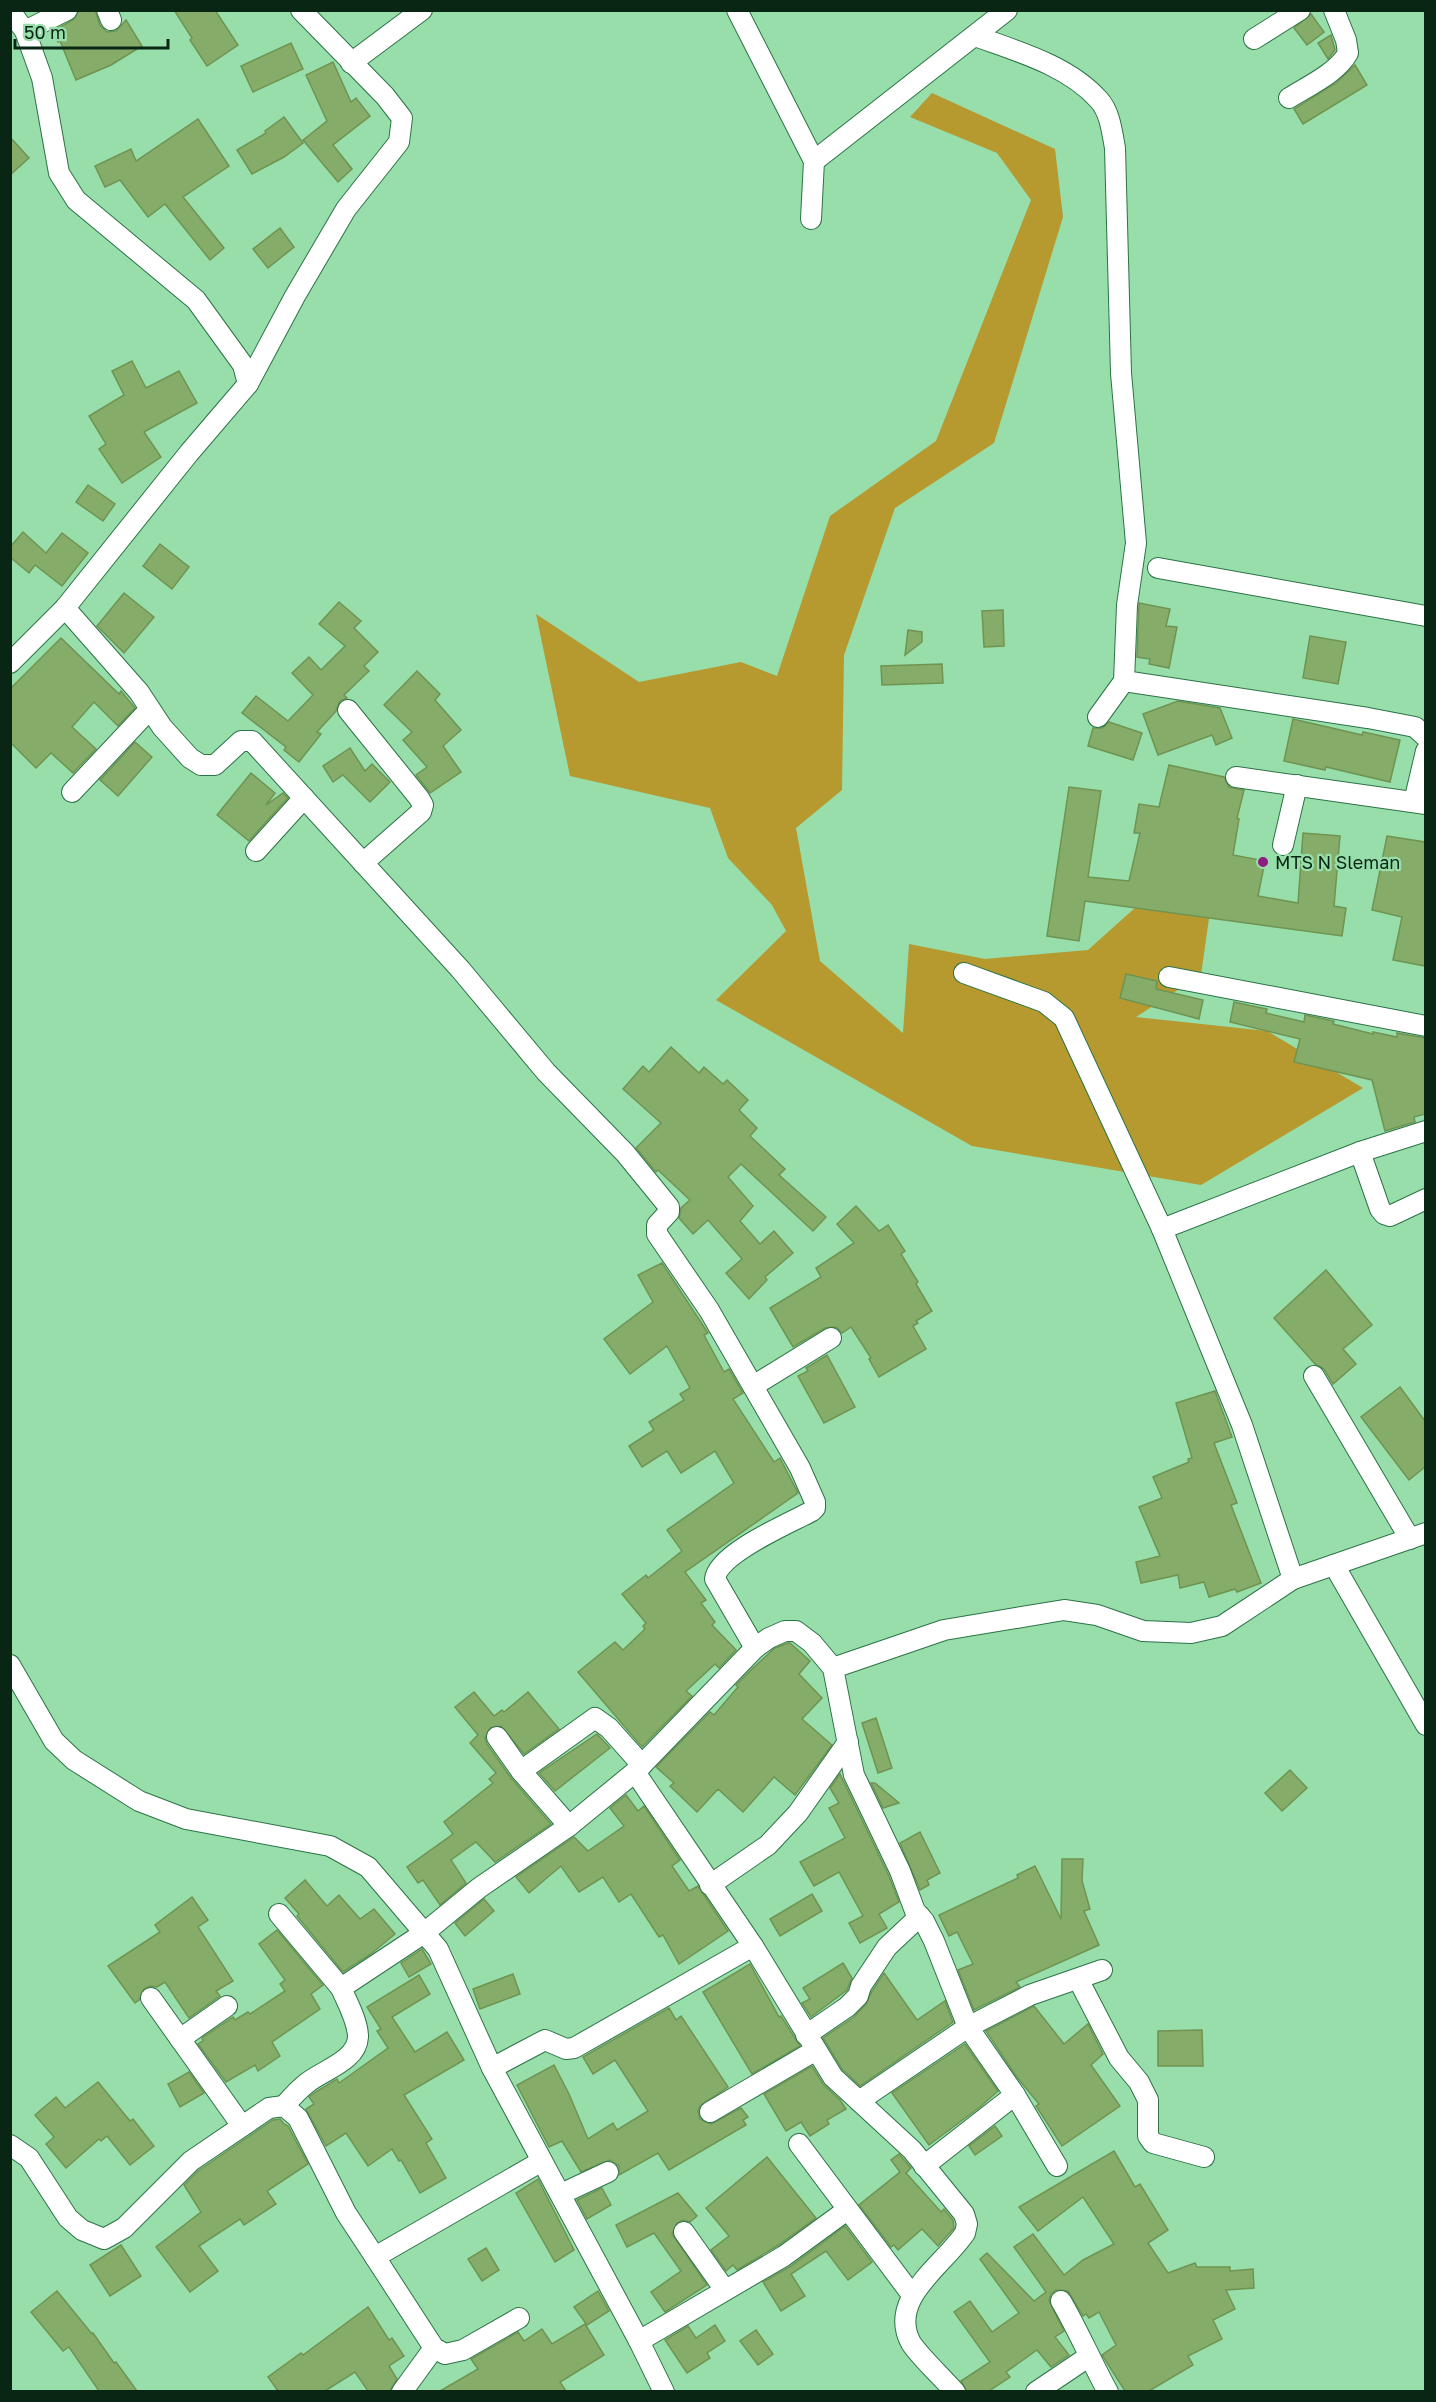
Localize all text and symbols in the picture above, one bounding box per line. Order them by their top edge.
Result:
scale bar [15,12,168,50]
text: 50 m [24,21,66,43]
place label: MTS N Sleman [1275,851,1400,873]
marker: MTS N Sleman [1256,855,1270,869]

